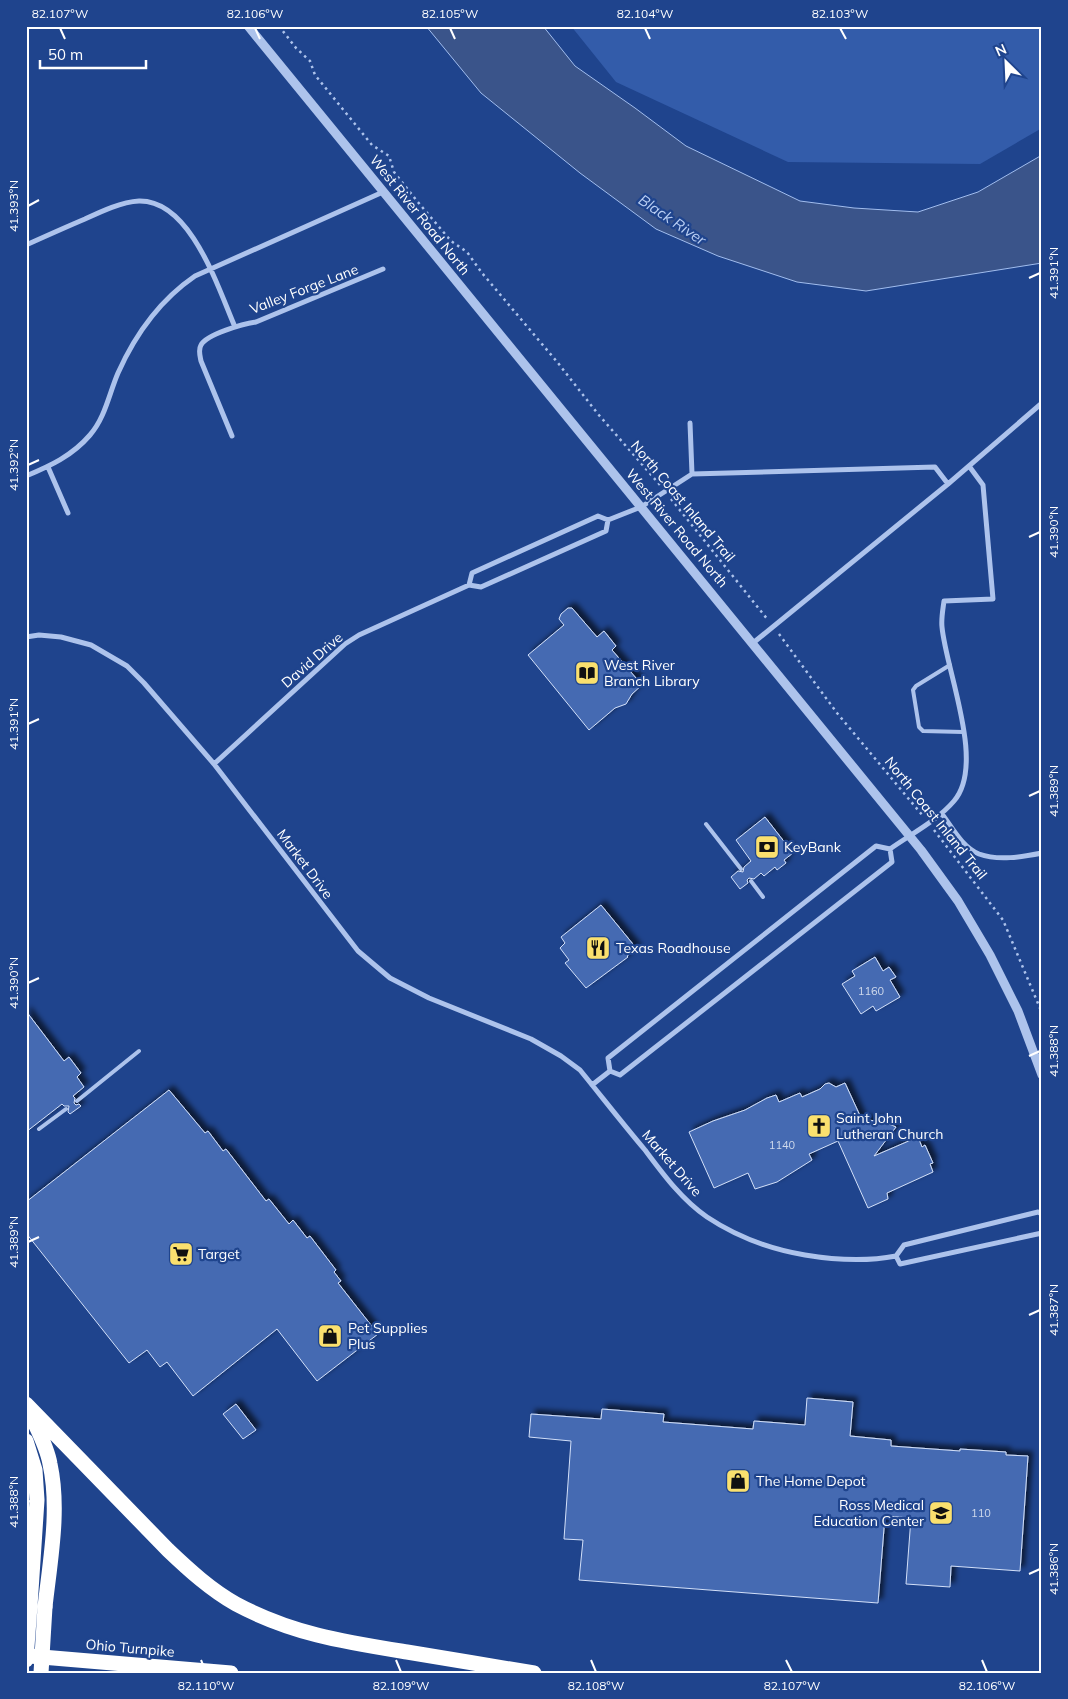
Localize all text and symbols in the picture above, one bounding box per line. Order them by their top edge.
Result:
text: 82.107°W [32,6,88,21]
text: 82.106°W [227,6,283,21]
text: 82.105°W [422,6,478,21]
text: 82.104°W [617,6,673,21]
text: 82.103°W [812,6,868,21]
scale bar [40,38,146,70]
north arrow [980,38,1030,88]
text: N [992,40,1009,60]
text: 50 m [48,45,83,64]
street label: West River Road North [366,151,474,279]
text: 41.393°N [6,180,21,232]
water label: Black River [635,190,710,249]
text: 41.391°N [1046,247,1061,299]
street label: Valley Forge Lane [247,260,361,318]
street label: North Coast Inland Trail [627,437,739,565]
text: 41.392°N [6,439,21,491]
street label: West River Road North [622,465,732,591]
text: 41.390°N [1046,506,1061,558]
street label: David Drive [278,628,346,692]
place label: West River Branch Library [604,656,700,690]
library icon: West River Branch Library [574,660,600,686]
text: 41.391°N [6,698,21,750]
street label: North Coast Inland Trail [881,753,991,883]
text: 41.389°N [1046,765,1061,817]
street label: Market Drive [273,826,337,902]
bank icon: KeyBank [754,834,780,860]
place label: KeyBank [784,838,842,856]
restaurant icon: Texas Roadhouse [585,935,611,961]
place label: Texas Roadhouse [616,939,731,957]
text: 41.390°N [6,957,21,1009]
house number: 1160 [858,984,885,998]
text: 41.388°N [1046,1025,1061,1077]
place label: Saint John Lutheran Church [836,1109,944,1143]
church icon: Saint John Lutheran Church [806,1113,832,1139]
street label: Market Drive [638,1126,706,1200]
house number: 1140 [769,1138,796,1152]
text: 41.389°N [6,1216,21,1268]
supermarket icon: Target [168,1241,194,1267]
place label: Target [198,1245,240,1263]
text: 41.387°N [1046,1284,1061,1336]
place label: Pet Supplies Plus [348,1319,428,1353]
shop icon: Pet Supplies Plus [317,1323,343,1349]
shop icon: The Home Depot [725,1468,751,1494]
place label: The Home Depot [756,1472,866,1490]
text: 41.388°N [6,1476,21,1528]
place label: Ross Medical Education Center [814,1496,925,1530]
school or university icon: Ross Medical Education Center [928,1500,954,1526]
house number: 110 [971,1506,991,1520]
text: 41.386°N [1046,1543,1061,1595]
street label: Ohio Turnpike [85,1635,175,1661]
text: 82.110°W [178,1678,234,1693]
text: 82.109°W [373,1678,429,1693]
text: 82.108°W [568,1678,624,1693]
text: 82.107°W [764,1678,820,1693]
text: 82.106°W [959,1678,1015,1693]

